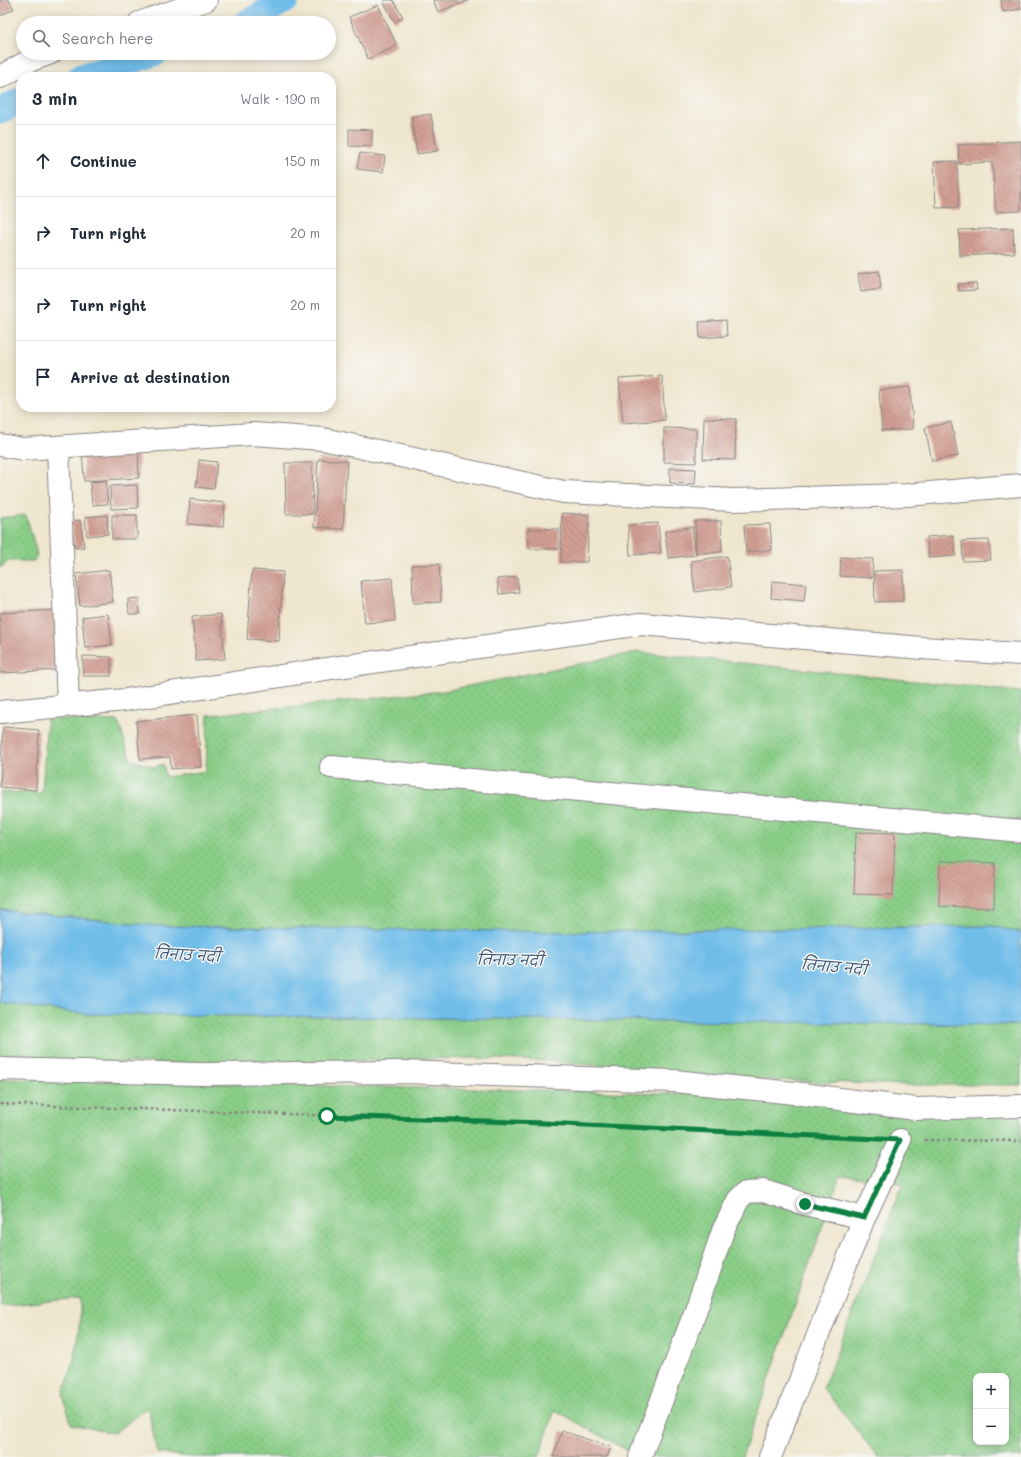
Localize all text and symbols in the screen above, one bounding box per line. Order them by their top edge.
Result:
search box [16,16,336,60]
icon: search [30,27,52,49]
text: Search here [62,28,153,48]
text: 3 min [32,87,77,109]
text: Walk · 190 m [240,90,320,107]
icon: ahead [32,150,54,172]
text: Continue [70,151,137,171]
text: 150 m [284,152,320,169]
icon: right [32,222,54,244]
text: Turn right [70,223,147,243]
text: 20 m [290,224,320,241]
icon: right [32,294,54,316]
text: Turn right [70,295,147,315]
text: 20 m [290,296,320,313]
icon: arrive [32,366,54,388]
text: Arrive at destination [70,367,230,387]
water label: तिनाउ नदी [154,942,225,966]
water label: तिनाउ नदी [477,948,547,970]
water label: तिनाउ नदी [800,953,872,979]
route start [318,1107,336,1125]
route end [796,1195,814,1213]
map controls [973,1373,1009,1445]
button: + [973,1373,1009,1409]
button: − [973,1409,1009,1445]

